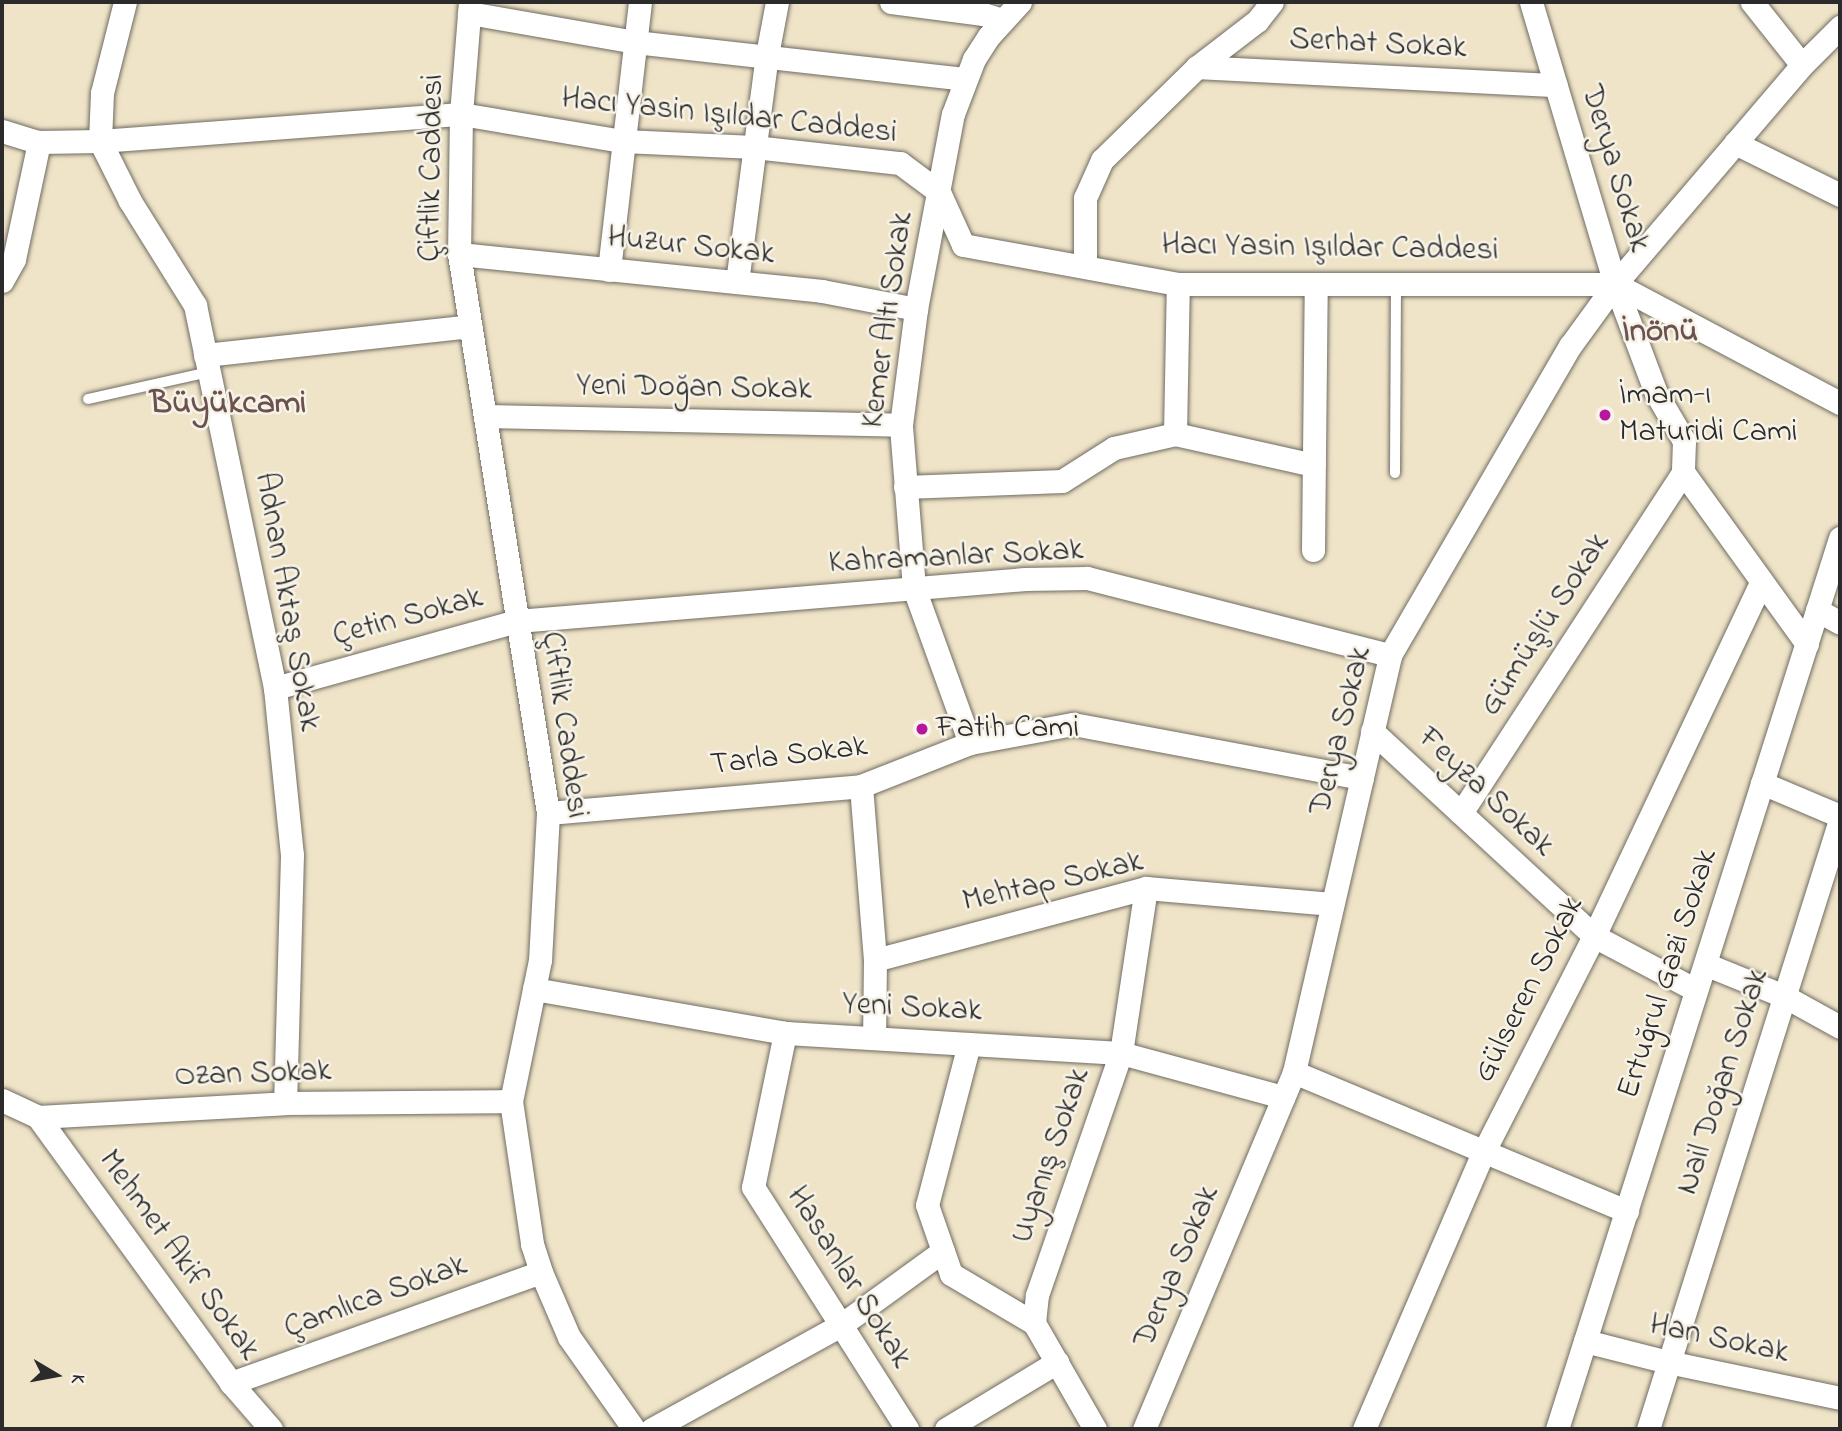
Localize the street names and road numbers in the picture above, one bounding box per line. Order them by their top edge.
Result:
street label: Serhat Sokak [1288,21,1468,69]
street label: Çiftlik Caddesi [412,74,454,262]
street label: Hacı Yasin Işıldar Caddesi [559,80,899,154]
street label: Derya Sokak [1570,81,1658,257]
street label: Kemer Altı Sokak [855,209,923,431]
street label: Huzur Sokak [606,219,776,275]
street label: Hacı Yasin Işıldar Caddesi [1161,227,1499,271]
street label: Yeni Doğan Sokak [576,368,812,410]
street label: Adnan Aktaş Sokak [244,470,328,734]
street label: Gümüşlü Sokak [1473,526,1619,724]
street label: Kahramanlar Sokak [828,532,1084,584]
street label: Çetin Sokak [329,580,487,656]
street label: Çiftlik Caddesi [531,629,595,821]
street label: Derya Sokak [1303,643,1381,819]
street label: Feyza Sokak [1409,720,1561,866]
street label: Tarla Sokak [708,728,870,786]
street label: Mehtap Sokak [959,844,1147,922]
street label: Ertuğrul Gazi Sokak [1611,844,1727,1104]
street label: Gülseren Sokak [1467,890,1593,1090]
street label: Nail Doğan Sokak [1669,964,1779,1200]
street label: Yeni Sokak [841,986,983,1032]
street label: Ozan Sokak [174,1053,332,1097]
street label: Uyanış Sokak [1004,1063,1100,1249]
street label: Mehmet Akif Sokak [89,1143,267,1369]
street label: Hasanlar Sokak [777,1180,919,1376]
street label: Derya Sokak [1127,1180,1229,1354]
street label: Çamlıca Sokak [279,1247,473,1349]
street label: Han Sokak [1646,1307,1792,1373]

